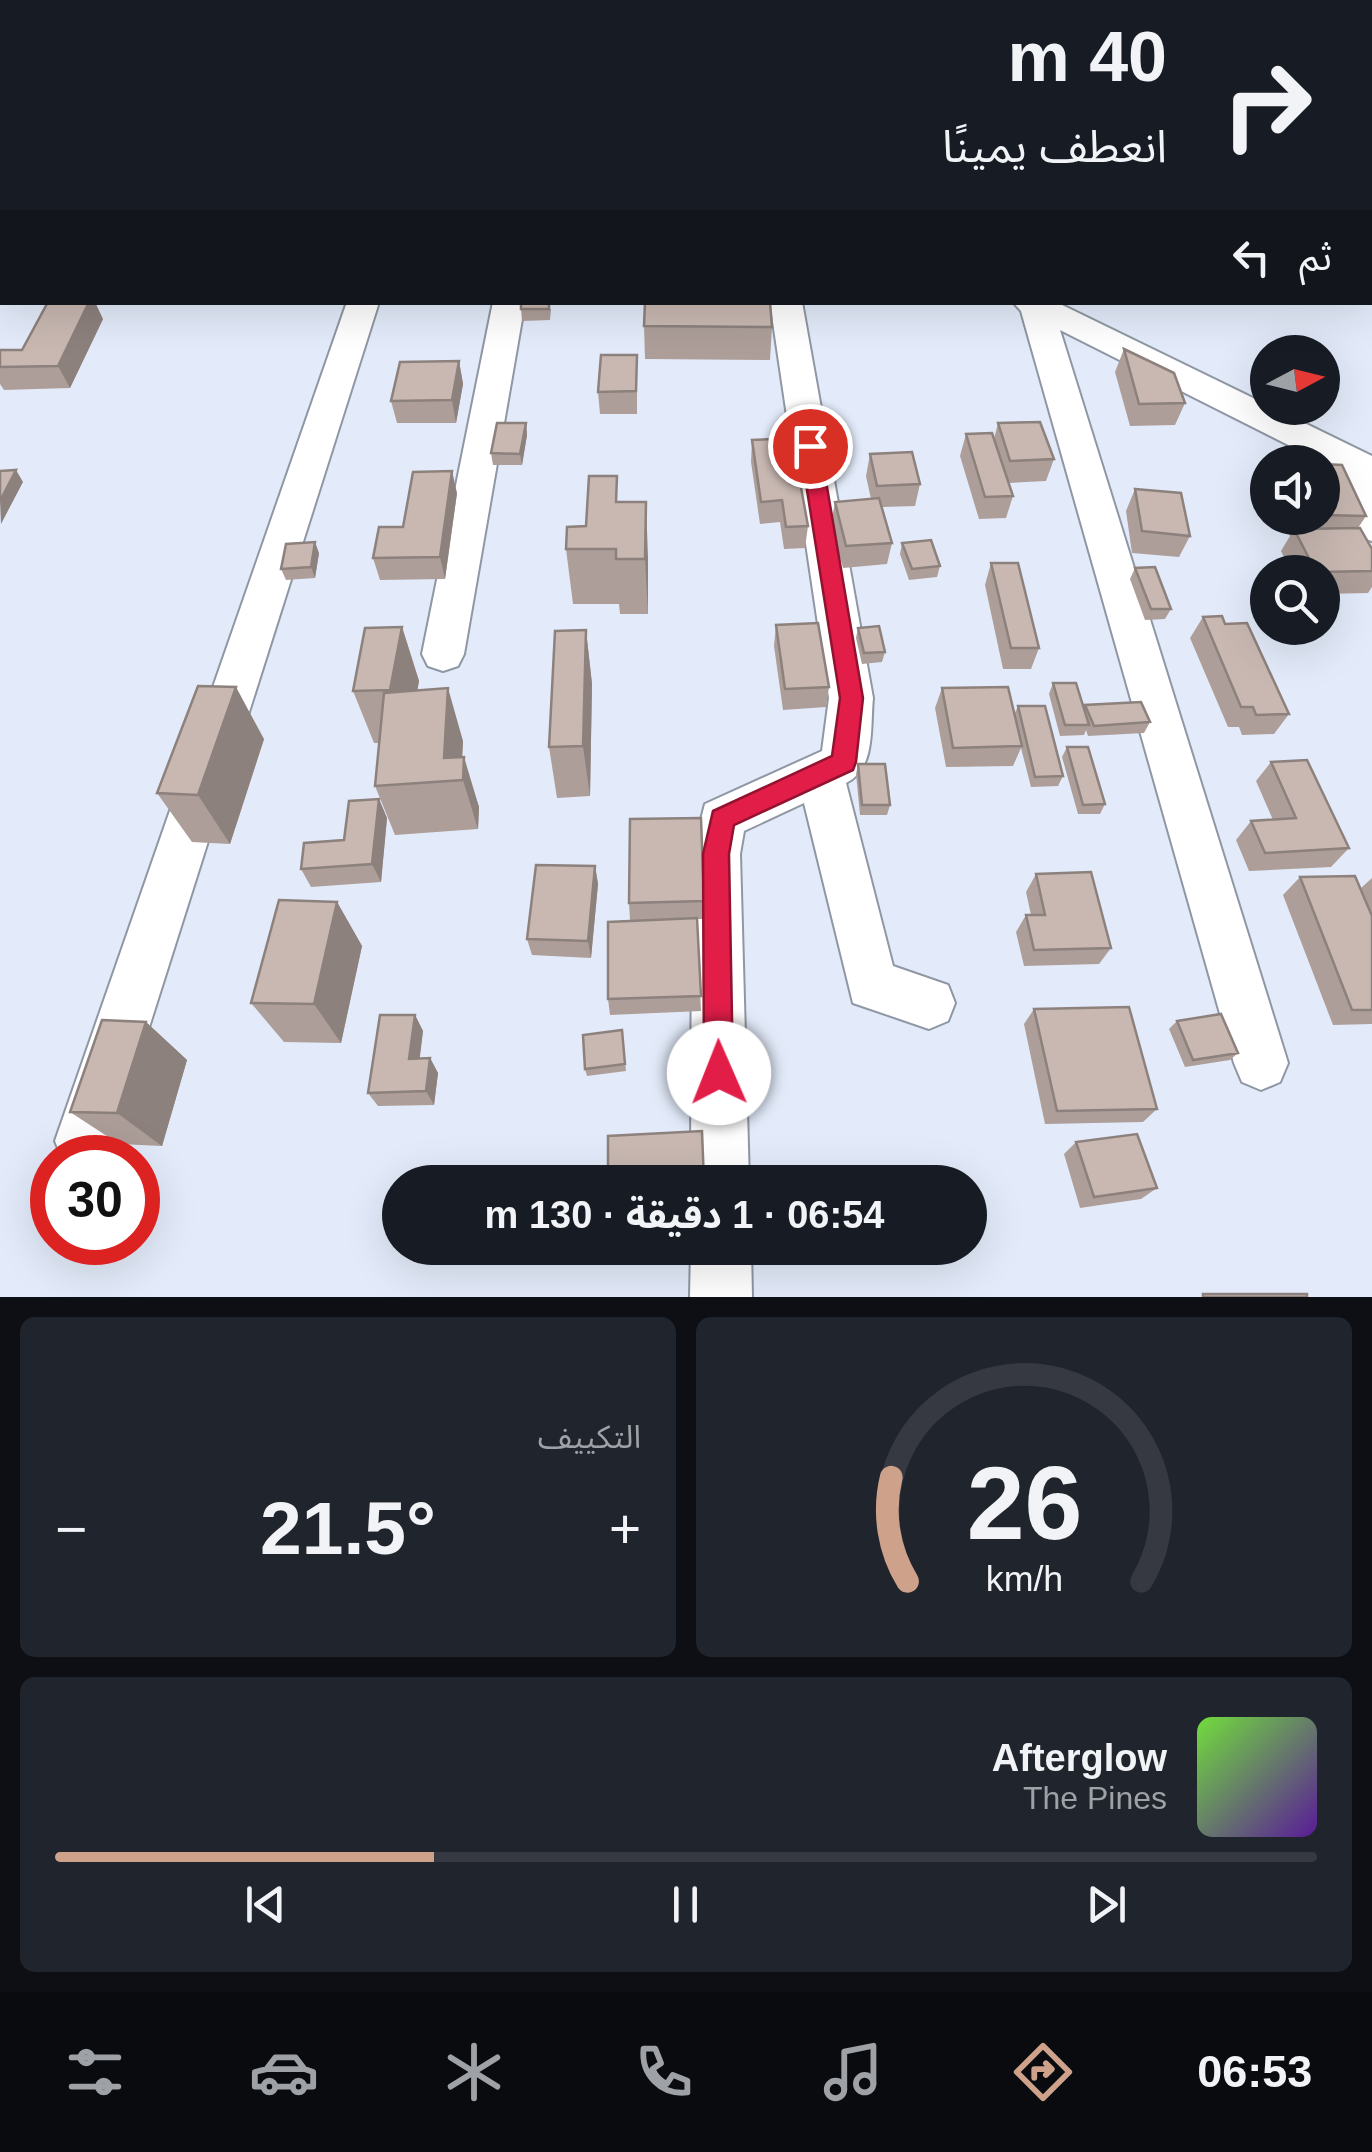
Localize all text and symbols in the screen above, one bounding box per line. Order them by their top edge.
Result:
text: 40 m [1007,18,1167,96]
icon: right [1202,40,1332,170]
text: انعطف يمينًا [942,121,1167,172]
icon: left [1224,230,1279,285]
text: ثم [1299,236,1332,278]
north arrow [1250,335,1340,425]
map controls [1250,335,1340,645]
pin [768,404,853,489]
icon: arrive [783,419,838,474]
button: sound [1250,445,1340,535]
button: search [1250,555,1340,645]
position arrow [667,1021,771,1125]
speed limit sign: 30 [30,1135,160,1265]
text: 06:54 · 1 دقيقة · 130 m [485,1194,884,1236]
text: التكييف [538,1419,641,1455]
text: 26 [966,1445,1082,1561]
text: 21.5° [260,1486,436,1570]
text: − [55,1498,87,1560]
text: + [609,1498,641,1560]
text: km/h [985,1559,1063,1599]
text: Afterglow [992,1737,1167,1779]
text: The Pines [1023,1780,1167,1816]
icon: previous [238,1877,293,1932]
icon: pause [658,1877,713,1932]
icon: next [1079,1877,1134,1932]
icon: filters [60,2037,130,2107]
icon: car [249,2037,319,2107]
icon: climate [439,2037,509,2107]
icon: phone [629,2037,699,2107]
icon: music [818,2037,888,2107]
icon: directions [1008,2037,1078,2107]
text: 06:53 [1197,2046,1312,2097]

